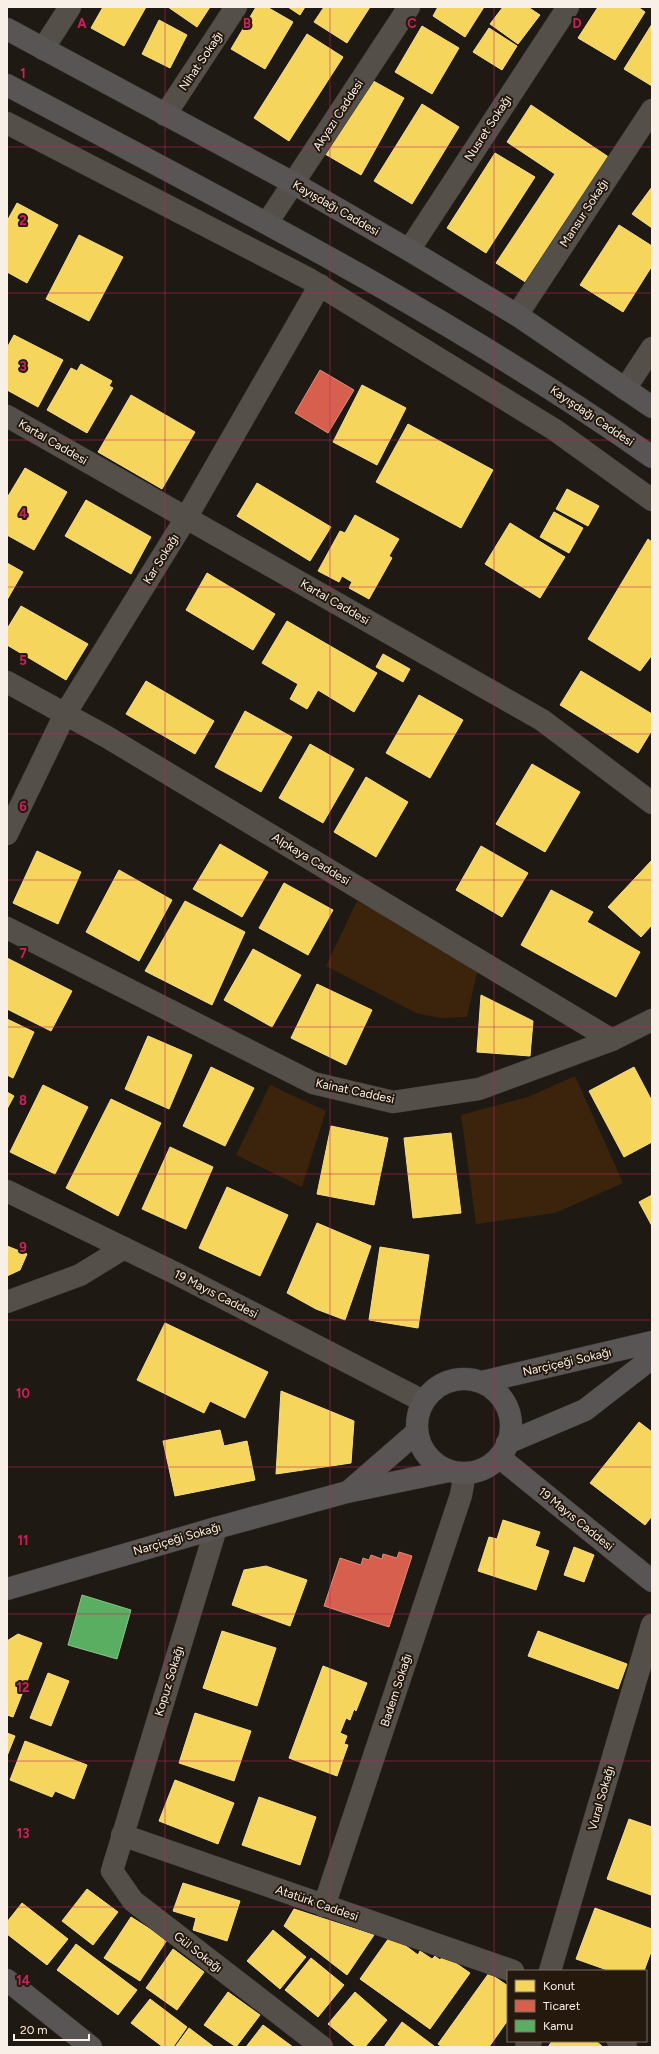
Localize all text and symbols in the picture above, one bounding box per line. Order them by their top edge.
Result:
text: A [77,16,87,31]
text: B [243,16,251,31]
text: C [407,16,417,31]
text: D [572,16,582,31]
street label: Nihat Sokağı [176,29,226,93]
text: 1 [20,66,26,81]
street label: Akyazı Caddesi [310,77,366,153]
street label: Nusret Sokağı [462,92,514,164]
street label: Mansur Sokağı [557,176,611,250]
street label: Kayışdağı Caddesi [290,178,382,238]
text: 2 [19,213,27,228]
text: 3 [19,359,27,374]
street label: Kayışdağı Caddesi [548,383,636,449]
street label: Kartal Caddesi [16,417,90,467]
text: 4 [19,506,27,521]
street label: Kar Sokağı [140,531,182,587]
street label: Kartal Caddesi [298,577,372,627]
text: 5 [19,653,27,668]
text: 6 [19,799,27,814]
street label: Alpkaya Caddesi [269,830,353,888]
text: 7 [19,946,27,961]
street label: Kainat Caddesi [314,1076,396,1106]
text: 8 [19,1093,27,1108]
text: 9 [19,1240,27,1255]
street label: 19 Mayıs Caddesi [172,1267,260,1321]
street label: Narçiçeği Sokağı [521,1345,613,1379]
text: 10 [16,1386,30,1401]
street label: 19 Mayıs Caddesi [536,1485,616,1553]
street label: Narçiçeği Sokağı [132,1520,222,1558]
text: 11 [18,1533,28,1548]
street label: Kopuz Sokağı [152,1644,186,1718]
street label: Badem Sokağı [378,1652,414,1728]
text: 12 [16,1680,30,1695]
street label: Vural Sokağı [585,1764,617,1832]
text: 13 [17,1826,29,1841]
street label: Atatürk Caddesi [274,1882,360,1924]
street label: Gül Sokağı [171,1929,225,1975]
legend [507,1970,647,2042]
text: 14 [16,1973,30,1988]
text: Konut [543,1979,576,1993]
text: Ticaret [543,1999,581,2013]
scale bar [14,2016,89,2042]
text: Kamu [543,2019,573,2033]
text: 20 m [20,2023,48,2037]

